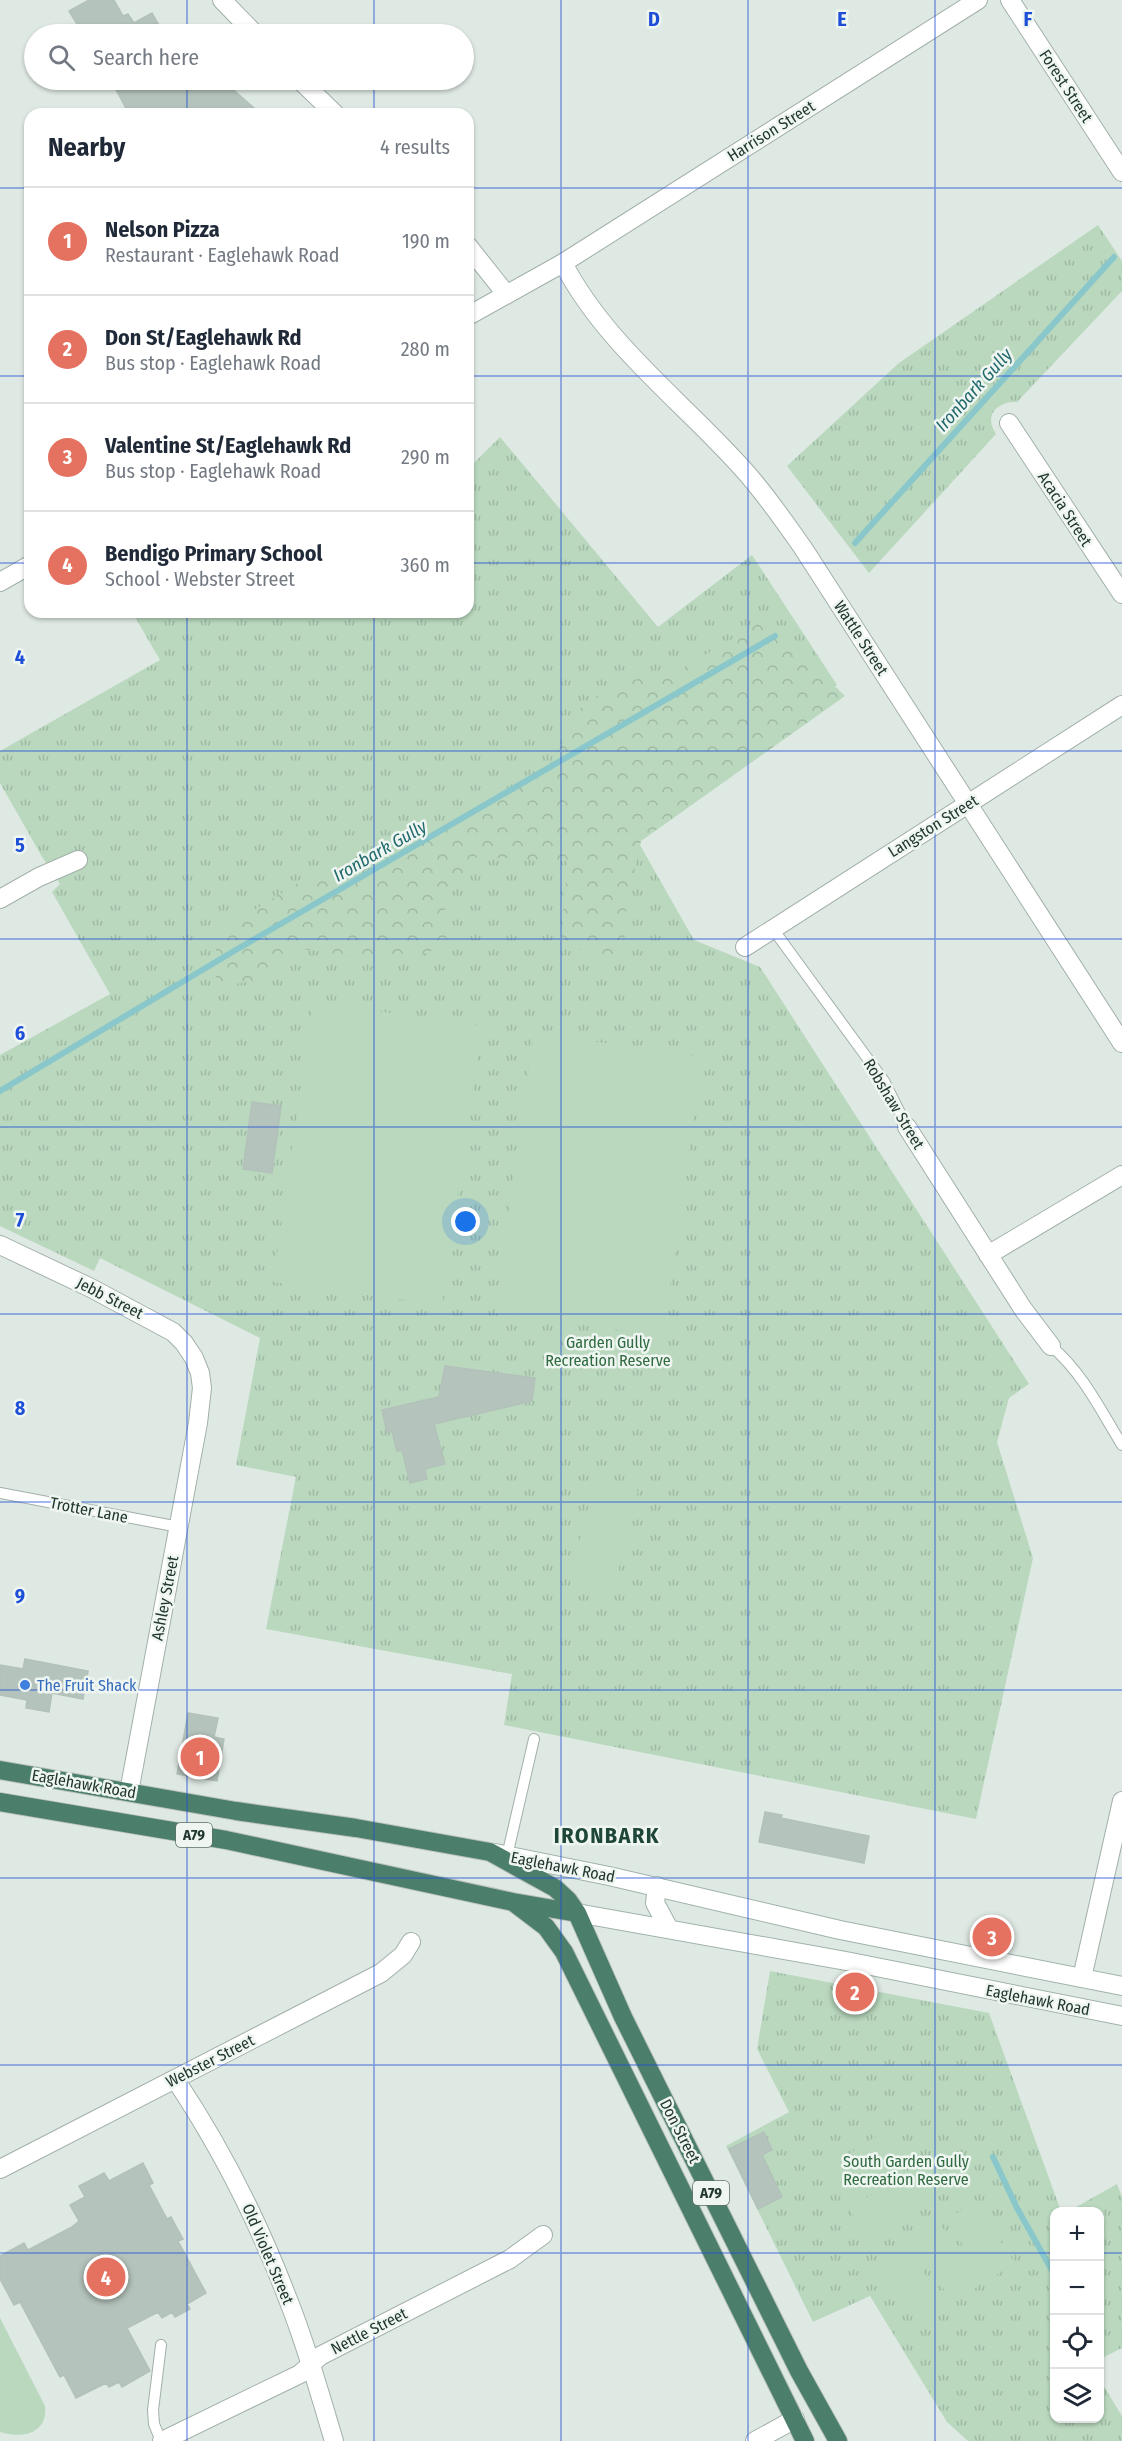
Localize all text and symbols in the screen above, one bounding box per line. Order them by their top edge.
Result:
text: D [648,7,660,31]
text: E [837,7,847,31]
text: F [1024,7,1033,31]
search box [24,24,474,90]
icon: search [45,41,78,74]
text: Search here [93,44,199,71]
street label: Forest Street [1035,46,1097,127]
street label: Harrison Street [724,96,819,165]
text: Nearby [48,132,125,163]
text: 4 results [380,135,450,159]
text: Nelson Pizza [105,216,220,243]
text: 1 [63,229,72,253]
text: 190 m [402,229,450,253]
text: Restaurant · Eaglehawk Road [105,243,340,267]
text: Don St/Eaglehawk Rd [105,324,302,351]
text: 2 [63,337,72,361]
text: 280 m [401,337,450,361]
water label: Ironbark Gully [931,343,1018,436]
text: Bus stop · Eaglehawk Road [105,351,321,375]
text: Valentine St/Eaglehawk Rd [105,432,351,459]
text: 3 [63,445,72,469]
text: 290 m [401,445,450,469]
text: Bus stop · Eaglehawk Road [105,459,321,483]
street label: Acacia Street [1034,468,1096,550]
text: Bendigo Primary School [105,540,323,567]
text: 4 [62,553,73,577]
text: 360 m [401,553,450,577]
text: School · Webster Street [105,567,295,591]
street label: Wattle Street [830,597,892,679]
text: 4 [15,645,25,669]
street label: Langston Street [885,790,982,861]
water label: Ironbark Gully [329,815,432,887]
text: 5 [15,833,25,857]
text: 6 [15,1021,25,1045]
street label: Robshaw Street [860,1055,929,1153]
your location [451,1207,480,1236]
text: 7 [16,1208,25,1232]
street label: Jebb Street [73,1273,147,1323]
park label: Garden Gully Recreation Reserve [545,1333,671,1370]
text: 8 [15,1396,26,1420]
street label: Trotter Lane [48,1493,130,1527]
street label: Ashley Street [147,1553,183,1642]
text: 9 [15,1584,25,1608]
place label: The Fruit Shack [37,1676,137,1695]
marker: The Fruit Shack [18,1678,32,1692]
pin: 1 [180,1734,220,1780]
street label: Eaglehawk Road [30,1765,138,1803]
district label: IRONBARK [554,1822,660,1849]
road number: A79 [176,1823,212,1847]
street label: Eaglehawk Road [509,1848,617,1886]
pin: 3 [972,1914,1012,1960]
pin: 2 [836,1970,874,2014]
street label: Eaglehawk Road [984,1981,1092,2019]
street label: Webster Street [163,2030,258,2091]
street label: Don Street [656,2096,705,2167]
park label: South Garden Gully Recreation Reserve [843,2152,970,2189]
road number: A79 [693,2181,729,2205]
street label: Old Violet Street [238,2201,298,2308]
map controls [1050,2207,1104,2423]
button: + [1050,2207,1104,2261]
pin: 4 [86,2254,126,2300]
button: − [1050,2261,1104,2315]
street label: Nettle Street [328,2303,411,2358]
button: locate [1050,2315,1104,2369]
button: layers [1050,2369,1104,2423]

